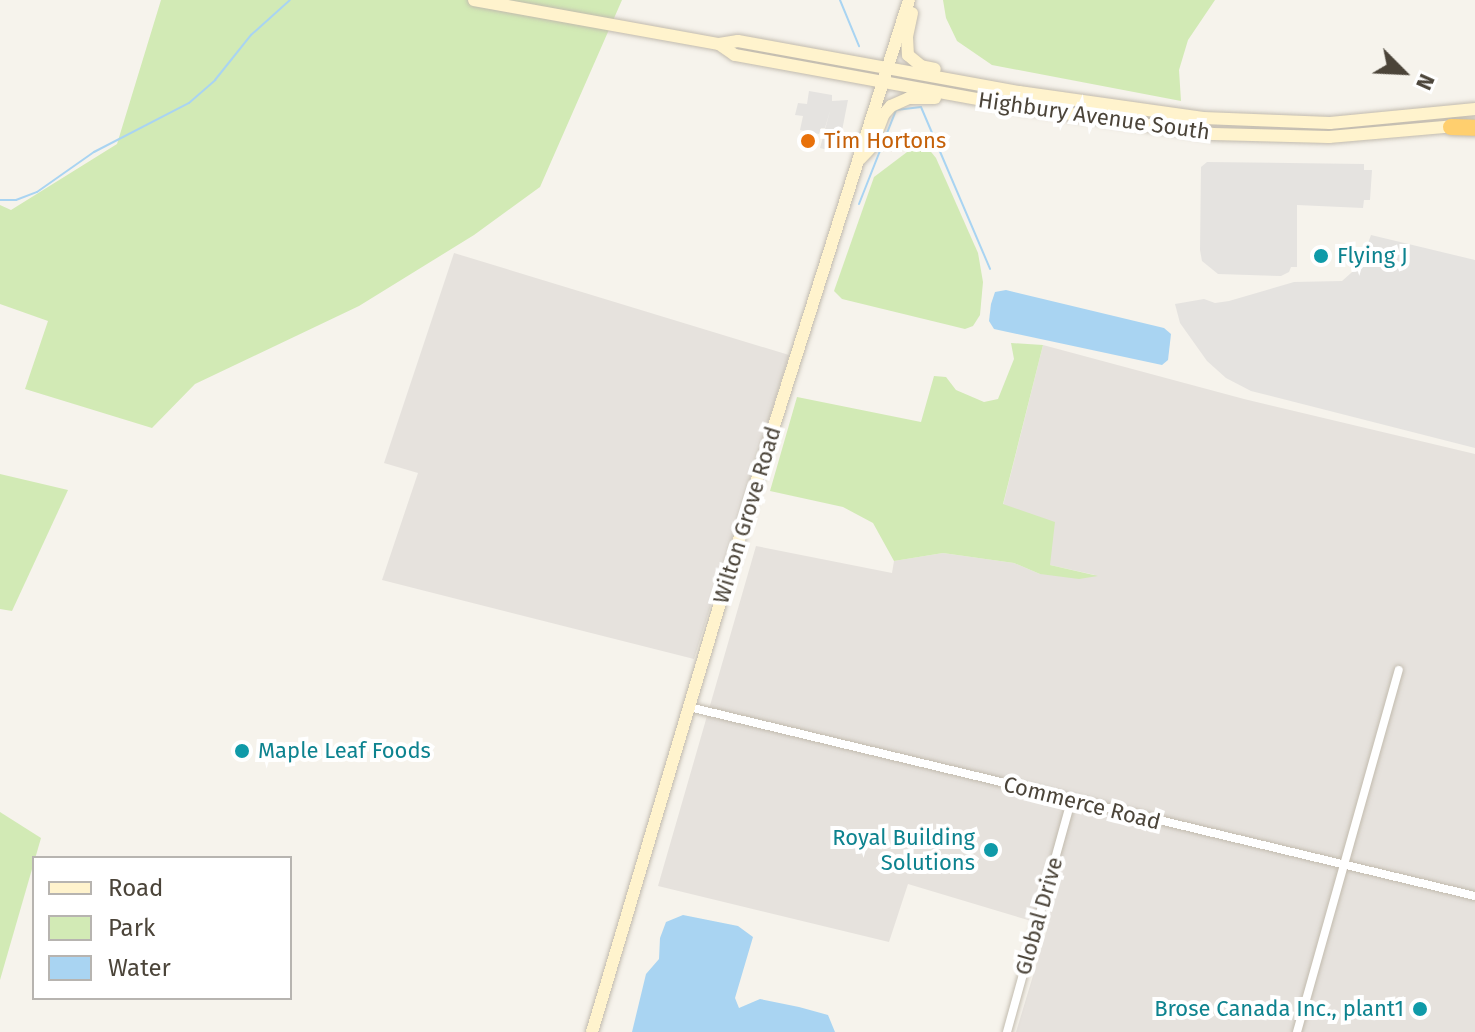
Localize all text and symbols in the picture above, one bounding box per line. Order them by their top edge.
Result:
north arrow [1363,32,1443,112]
text: N [1410,70,1441,94]
street label: Highbury Avenue South [976,87,1212,145]
place label: Tim Hortons [824,128,946,154]
marker: Tim Hortons [799,132,817,150]
place label: Flying J [1337,243,1408,269]
marker: Flying J [1312,247,1330,265]
street label: Wilton Grove Road [708,423,786,607]
place label: Maple Leaf Foods [258,738,431,764]
marker: Maple Leaf Foods [233,742,251,760]
street label: Commerce Road [1001,771,1163,835]
place label: Royal Building Solutions [832,824,975,876]
marker: Royal Building Solutions [982,841,1000,859]
street label: Global Drive [1010,854,1068,978]
legend [32,856,292,1000]
text: Road [108,874,163,902]
text: Park [108,914,155,942]
text: Water [108,954,171,982]
place label: Brose Canada Inc., plant1 [1154,996,1404,1022]
marker: Brose Canada Inc., plant1 [1411,1000,1429,1018]

